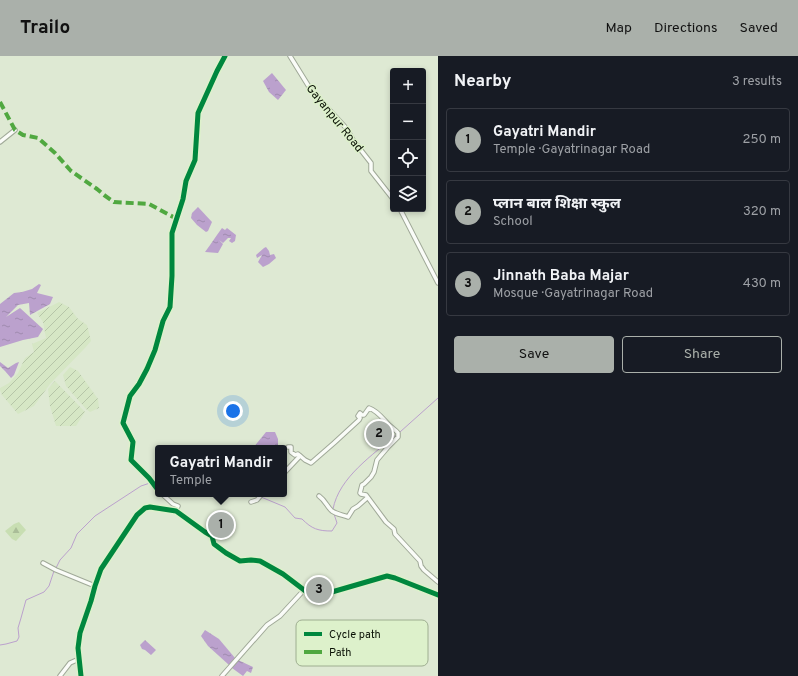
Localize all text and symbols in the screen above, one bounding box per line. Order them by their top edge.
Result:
text: Trailo [20,16,70,40]
text: Map [606,20,632,37]
text: Directions [654,20,718,37]
text: Saved [740,20,778,37]
map controls [390,68,426,212]
button: + [390,68,426,104]
text: Nearby [454,71,511,93]
text: 3 results [732,74,782,90]
street label: Gayanpur Road [302,81,367,156]
button: − [390,104,426,140]
text: Gayatri Mandir [493,123,596,142]
text: 1 [465,132,471,148]
text: 250 m [743,132,781,148]
button: locate [390,140,426,176]
text: Temple · Gayatrinagar Road [493,142,650,158]
button: layers [390,176,426,212]
text: प्लान बाल शिक्षा स्कुल [493,195,621,214]
text: 2 [464,204,472,220]
text: 320 m [743,204,781,220]
text: School [493,214,533,230]
text: Jinnath Baba Majar [493,267,629,286]
text: 3 [464,276,472,292]
text: 430 m [743,276,781,292]
text: Mosque · Gayatrinagar Road [493,286,653,302]
button: Save [454,336,614,373]
button: Share [622,336,782,373]
your location [223,401,243,421]
pin: 2 [366,419,392,449]
popup [155,445,287,497]
text: Gayatri Mandir [170,454,272,473]
text: Temple [170,473,212,489]
pin: 1 [208,510,234,540]
pin: 3 [306,575,332,605]
legend [296,620,428,666]
text: Cycle path [329,628,381,642]
text: Path [329,646,351,660]

